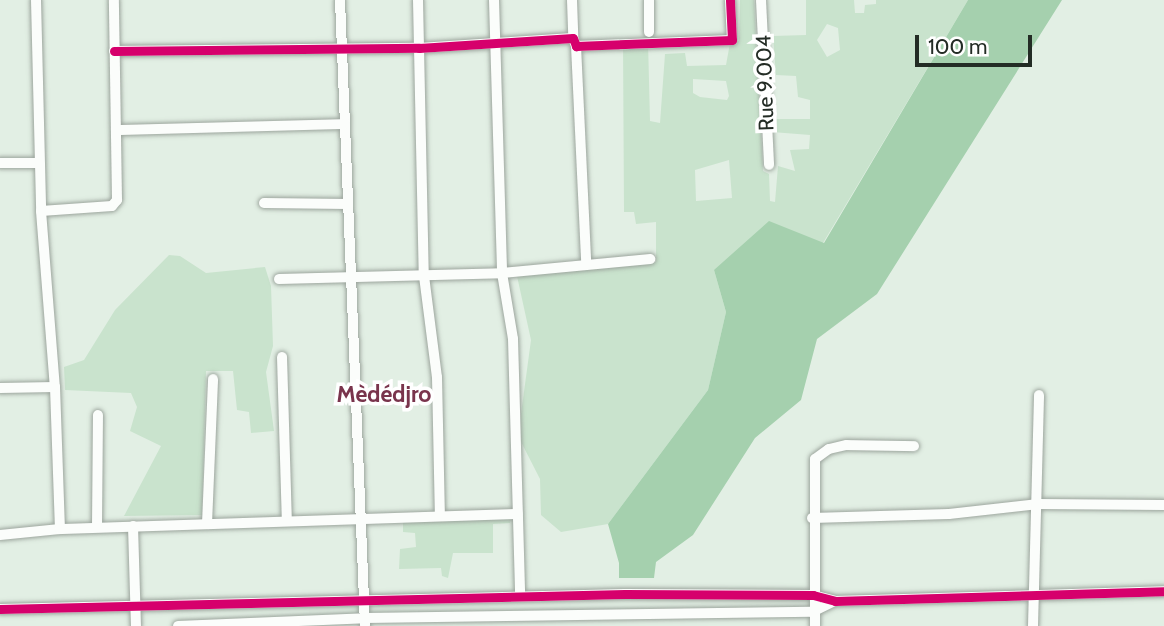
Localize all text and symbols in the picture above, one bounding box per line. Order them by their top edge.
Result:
scale bar [919,21,1036,65]
text: 100 m [928,34,987,59]
street label: Rue 9.004 [751,35,779,131]
district label: Mèdédjro [337,380,431,408]

